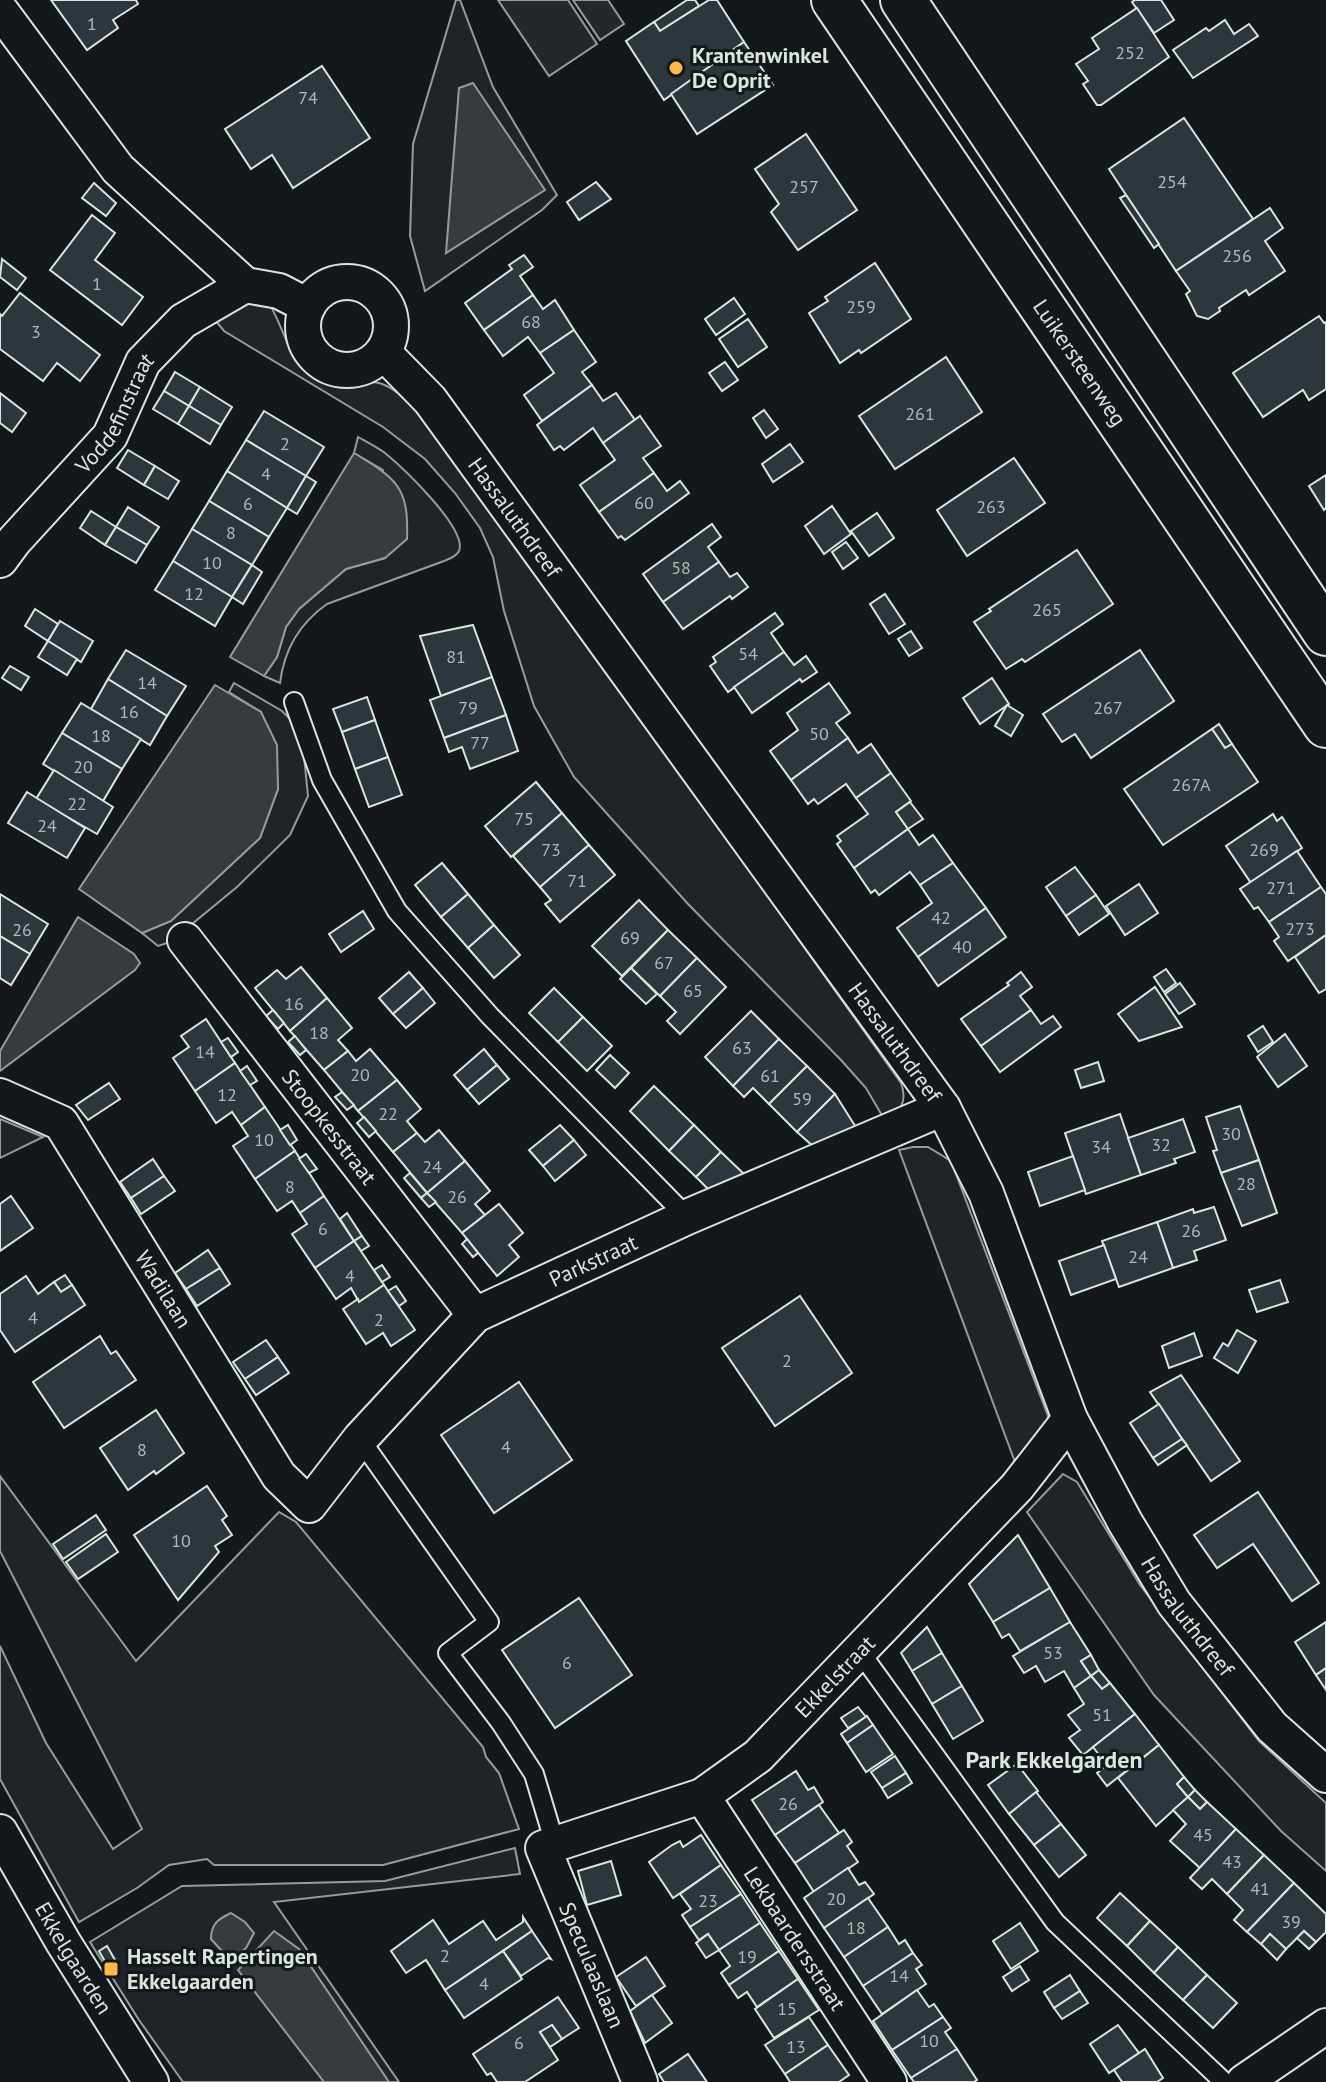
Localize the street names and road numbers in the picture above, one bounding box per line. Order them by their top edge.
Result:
street label: Luikersteenweg [1027,294,1133,431]
street label: Voddefinstraat [68,346,160,480]
street label: Hassaluthdreef [462,452,568,584]
street label: Hassaluthdreef [842,977,949,1108]
street label: Stoopkesstraat [276,1063,383,1191]
street label: Parkstraat [545,1228,642,1293]
street label: Wadilaan [129,1245,198,1333]
street label: Hassaluthdreef [1135,1551,1241,1683]
street label: Ekkelstraat [789,1629,881,1723]
street label: Lekbaardersstraat [738,1861,853,2016]
street label: Ekkelgaarden [29,1897,119,2019]
street label: Speculaaslaan [553,1898,631,2032]

